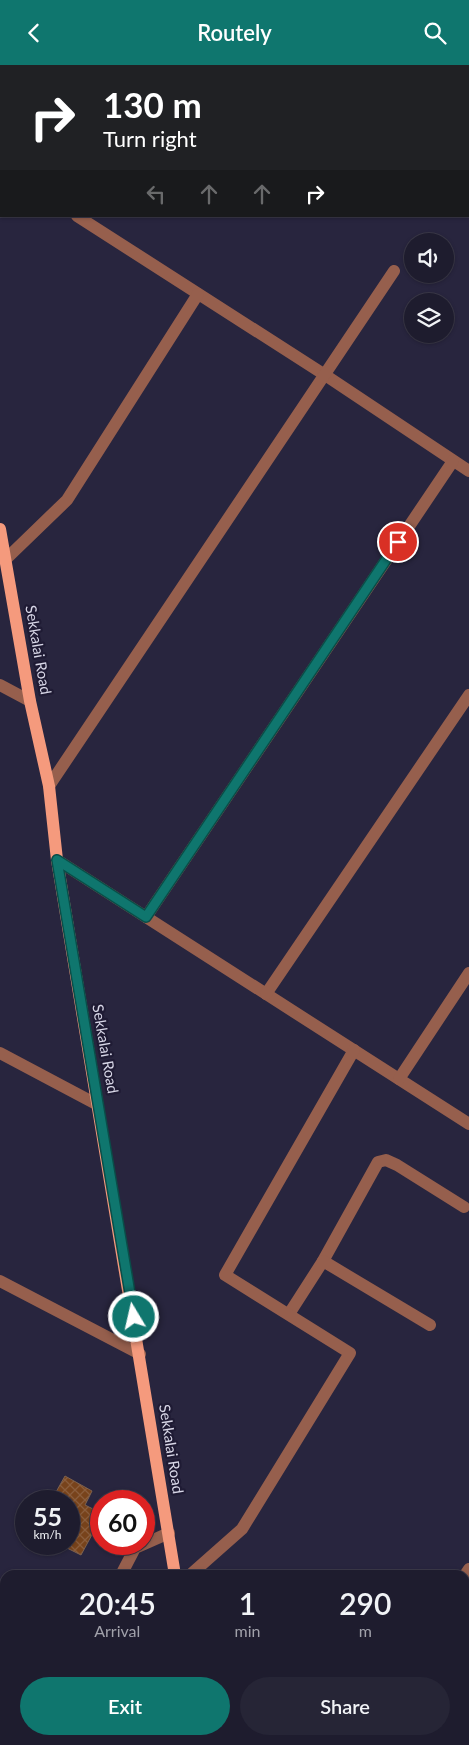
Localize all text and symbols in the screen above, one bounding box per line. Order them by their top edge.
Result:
icon: back [20,19,48,47]
text: Routely [197,19,272,46]
icon: search [421,19,449,47]
text: 130 m [103,83,202,125]
icon: right [20,85,85,150]
text: Turn right [103,125,197,152]
icon: left [142,180,170,208]
icon: ahead [195,180,223,208]
icon: ahead [248,180,276,208]
icon: right [301,180,329,208]
map controls [404,233,454,343]
button: sound [404,233,454,283]
button: layers [404,293,454,343]
pin [377,521,419,563]
icon: arrive [384,528,412,556]
street label: Sekkalai Road [22,604,56,696]
street label: Sekkalai Road [89,1003,123,1095]
position arrow [107,1290,159,1342]
street label: Sekkalai Road [156,1403,188,1495]
speed limit sign: 60 [90,1490,155,1555]
text: 55 [33,1501,62,1531]
text: km/h [33,1527,62,1542]
text: 20:45 [79,1585,156,1621]
text: 1 [239,1585,256,1621]
text: 290 [339,1585,391,1621]
text: Arrival [94,1621,140,1640]
text: min [235,1621,260,1640]
text: m [359,1621,372,1640]
button: Exit [20,1677,230,1735]
button: Share [240,1677,450,1735]

